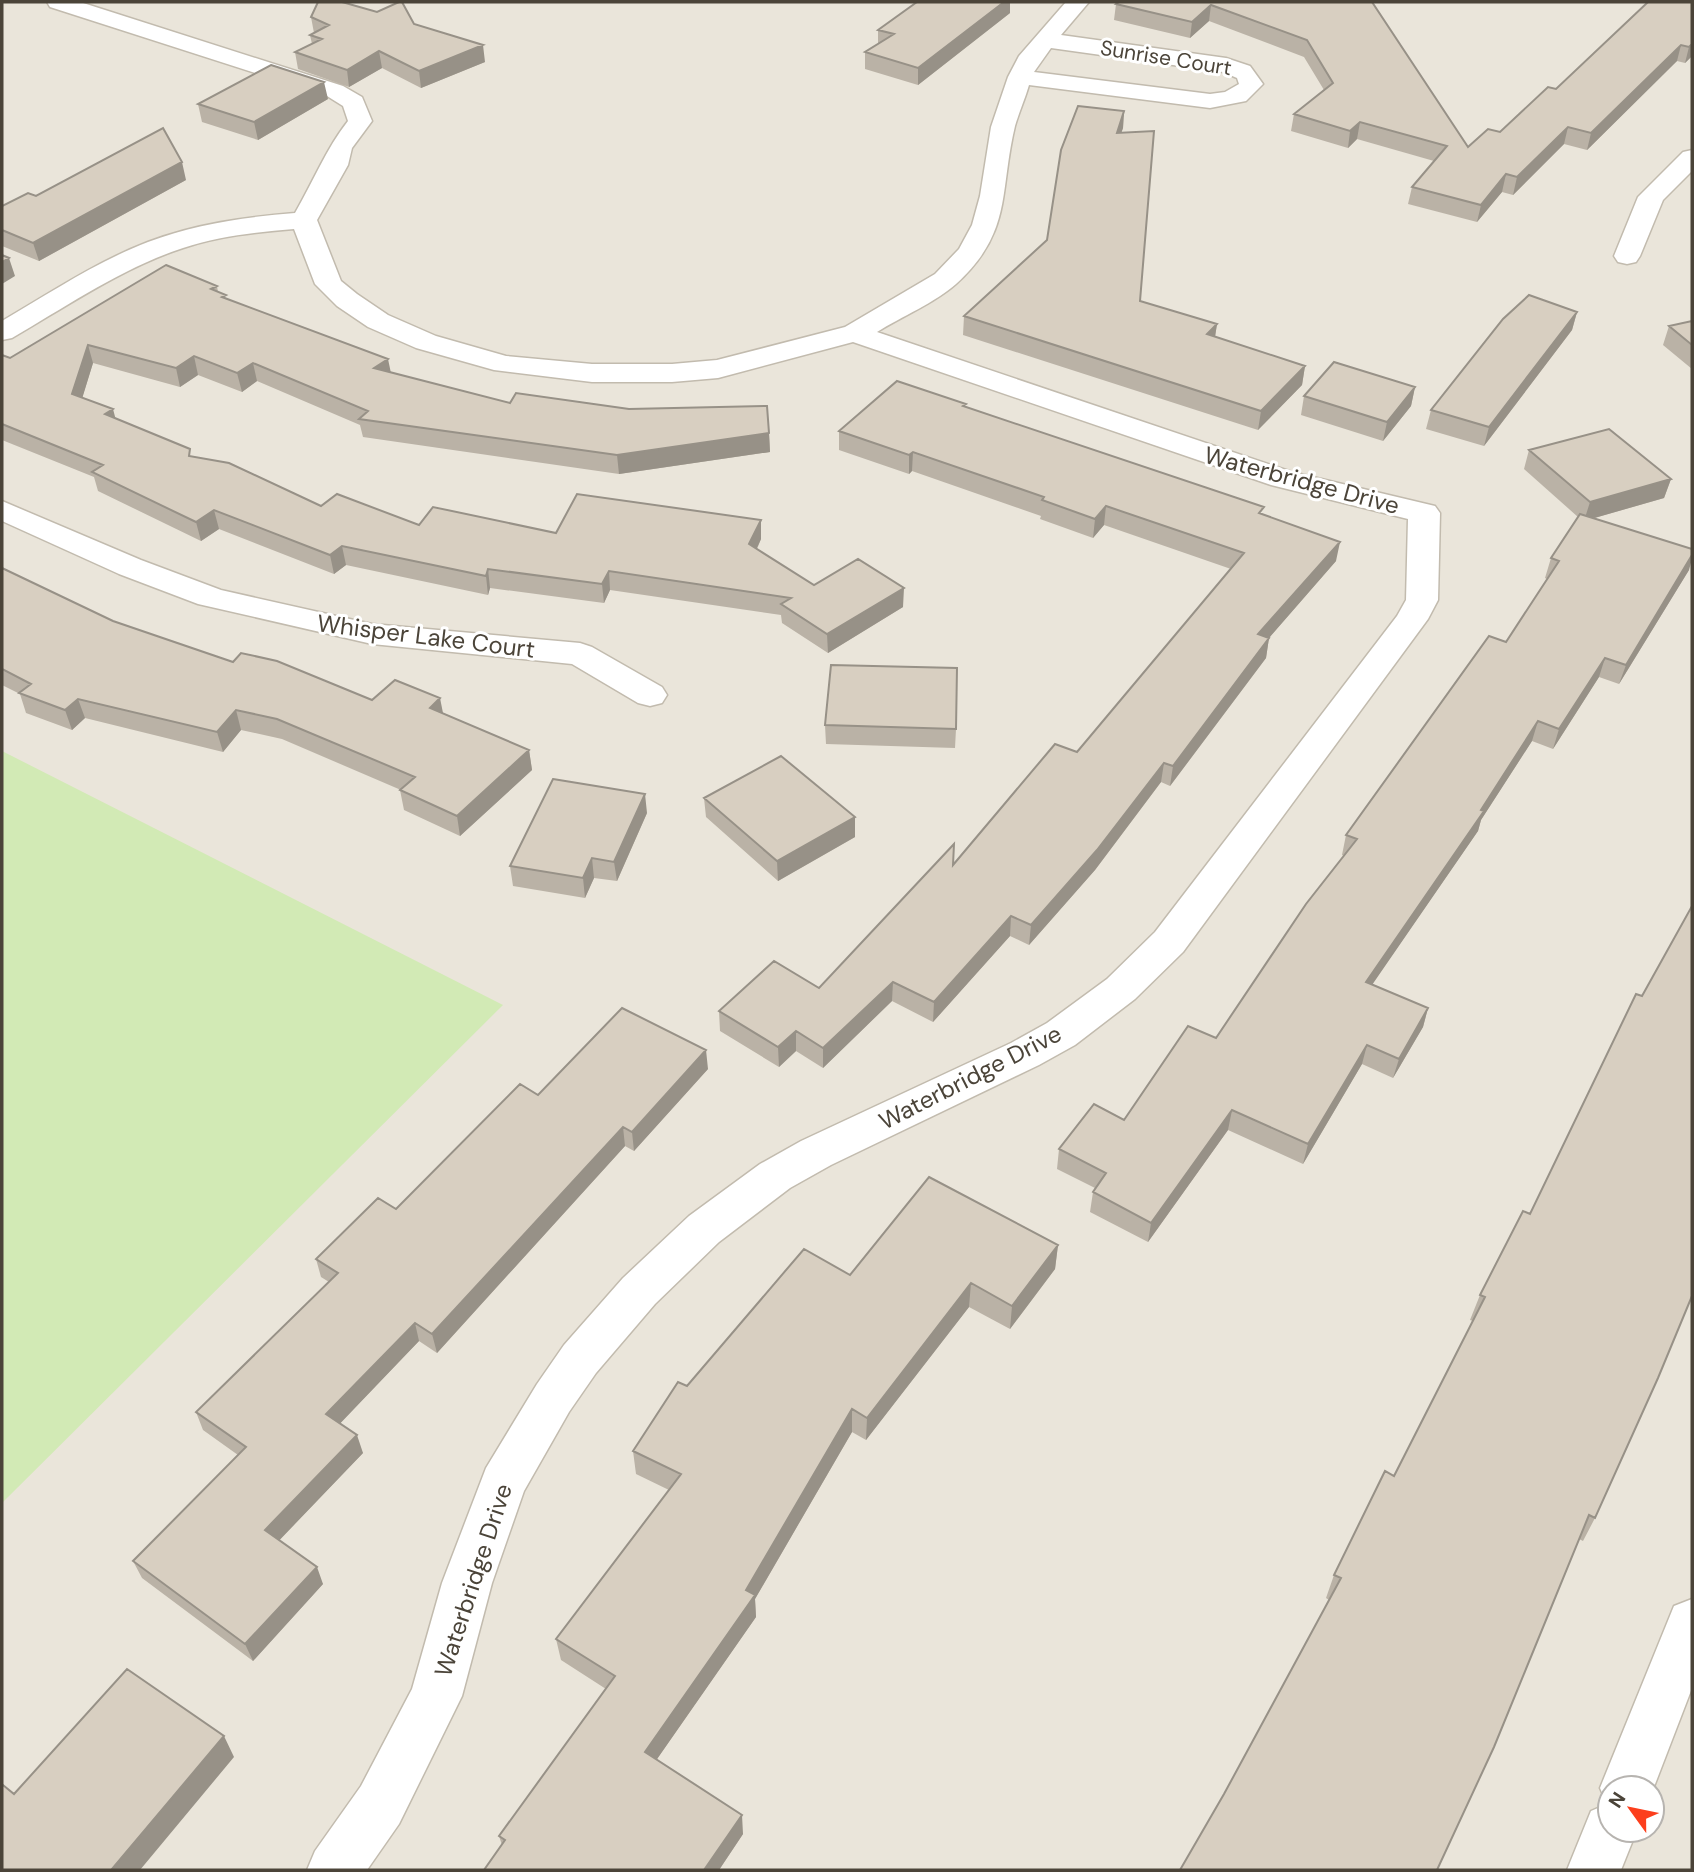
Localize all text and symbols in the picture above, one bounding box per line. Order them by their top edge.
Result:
street label: Sunrise Court [1098,34,1234,82]
street label: Waterbridge Drive [1201,439,1403,521]
street label: Whisper Lake Court [315,607,537,665]
street label: Waterbridge Drive [873,1018,1067,1136]
street label: Waterbridge Drive [427,1480,519,1680]
north arrow [1596,1774,1666,1844]
text: N [1603,1787,1631,1813]

